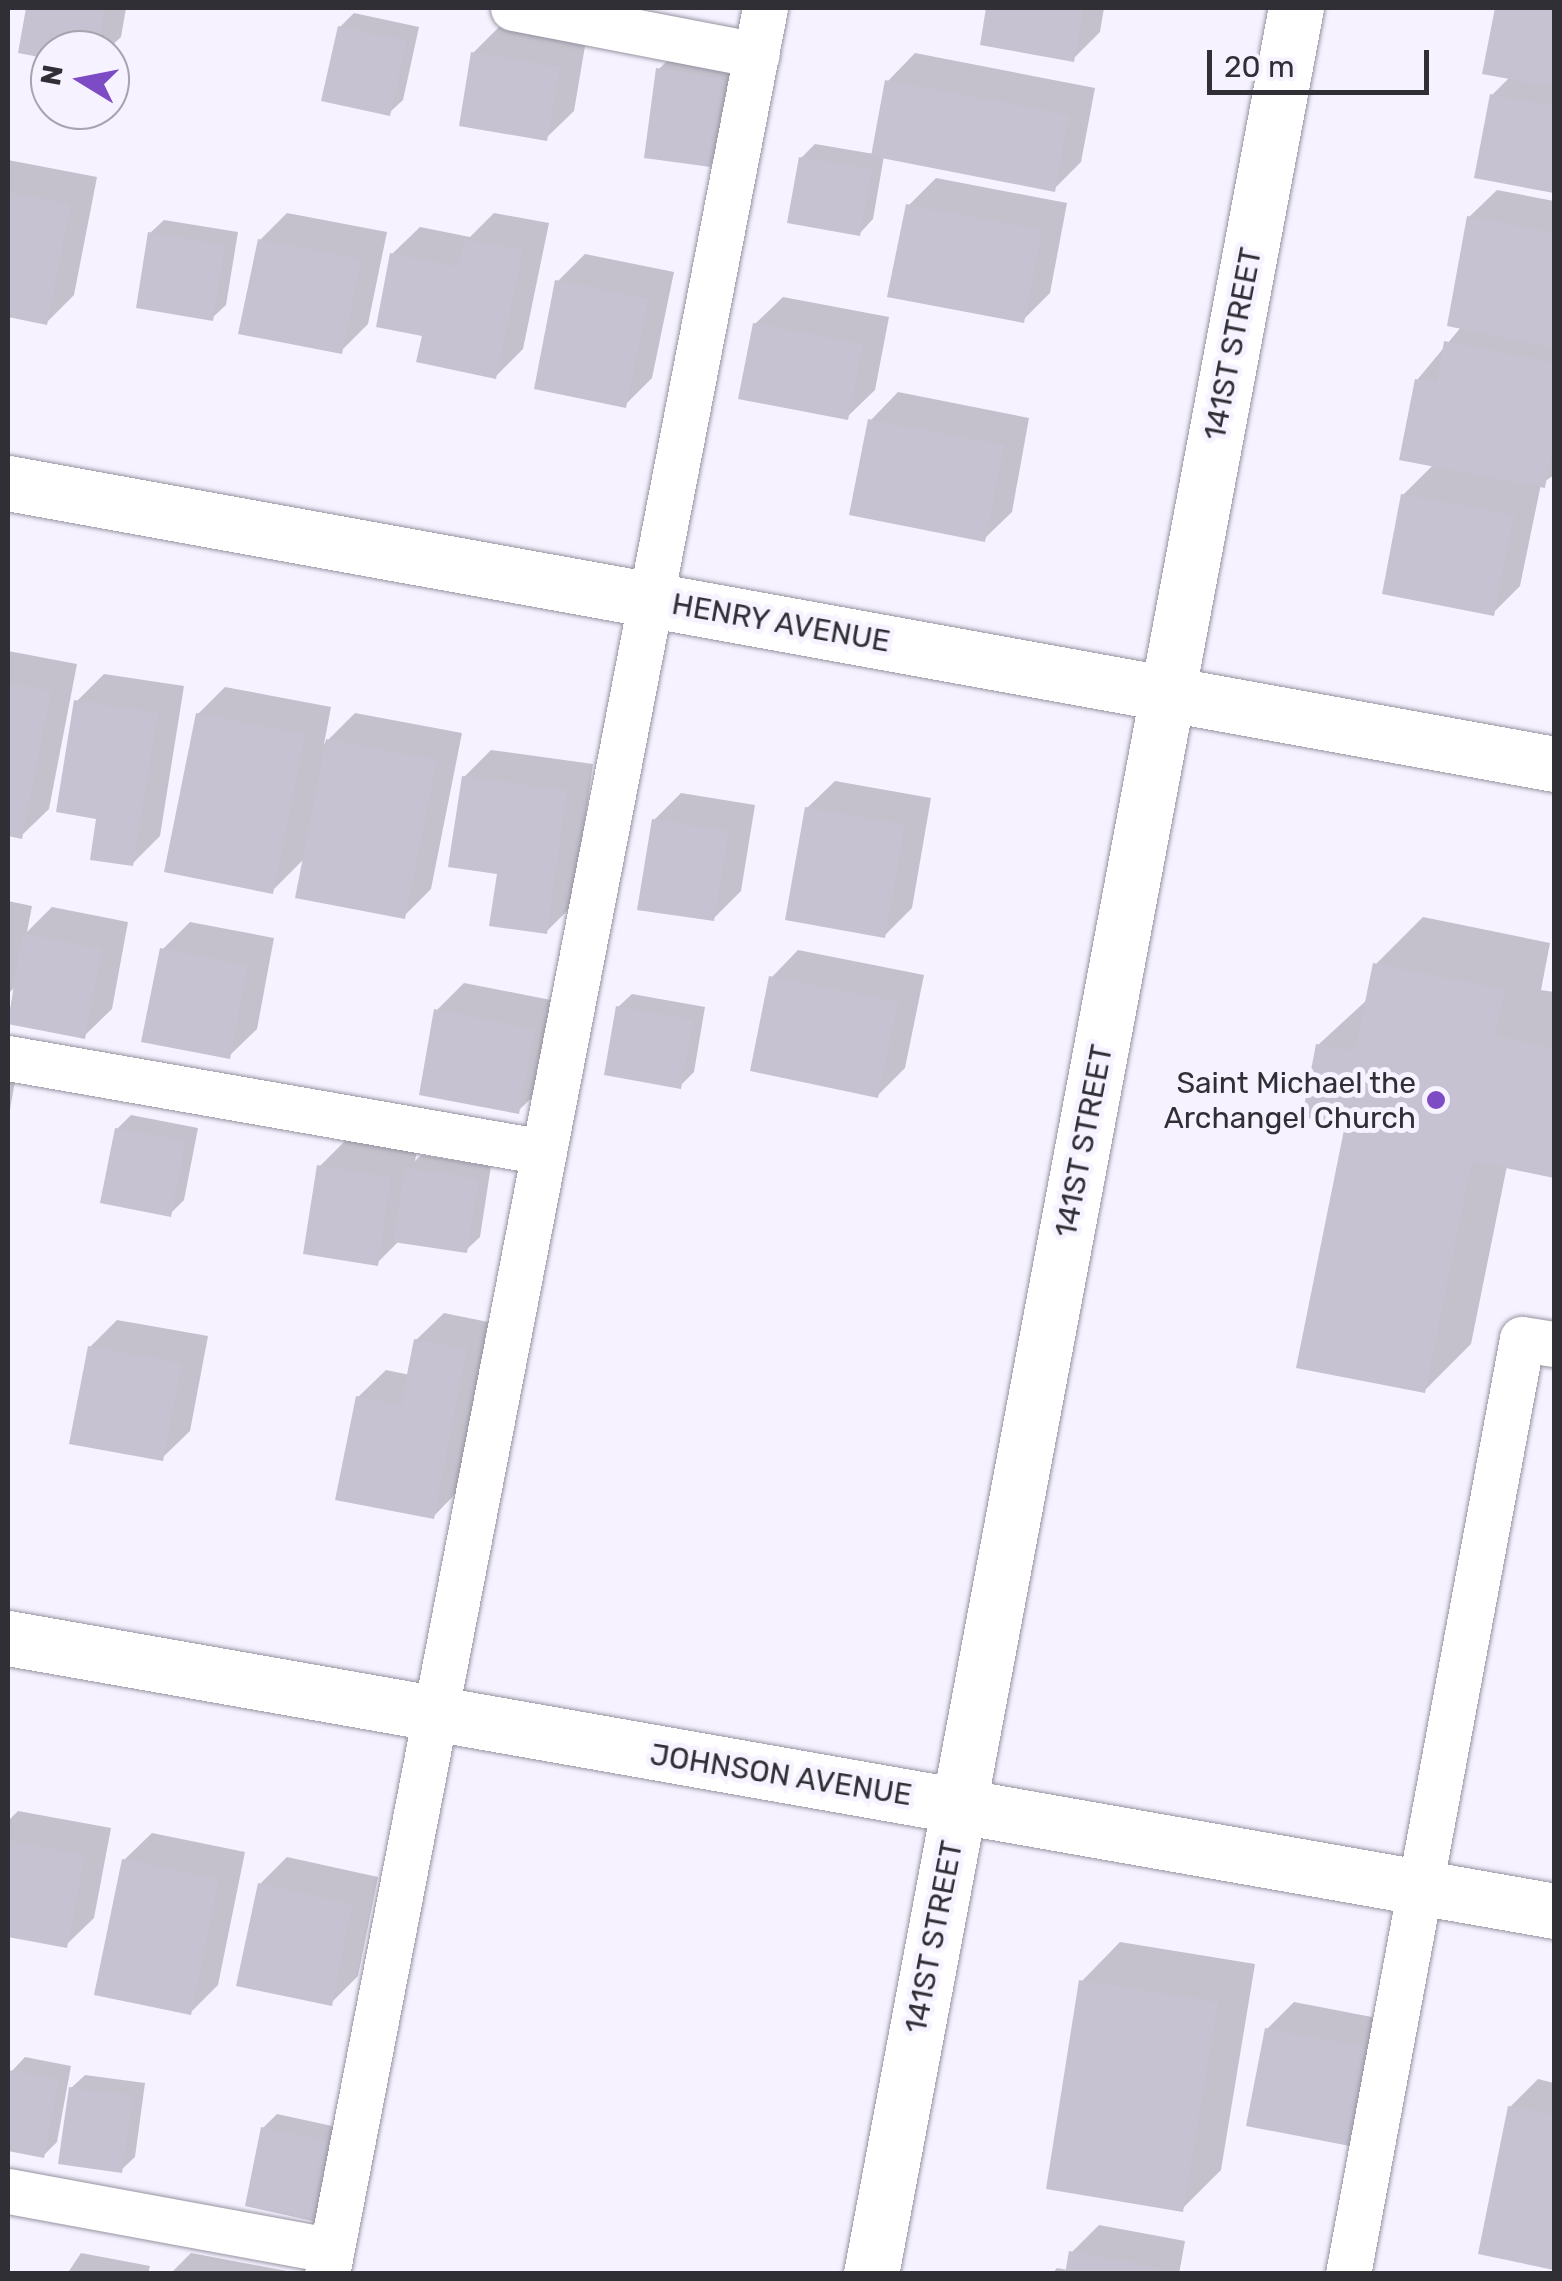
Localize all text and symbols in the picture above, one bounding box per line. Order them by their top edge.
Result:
north arrow [30,30,130,130]
scale bar [1212,30,1434,92]
text: 20 m [1224,49,1295,85]
text: N [34,62,70,88]
street label: 141ST STREET [1197,244,1269,444]
street label: HENRY AVENUE [668,586,894,660]
street label: 141ST STREET [1048,1041,1120,1241]
place label: Saint Michael the Archangel Church [1164,1065,1416,1136]
marker: Saint Michael the Archangel Church [1425,1089,1447,1111]
street label: JOHNSON AVENUE [647,1736,915,1814]
street label: 141ST STREET [898,1837,970,2037]

